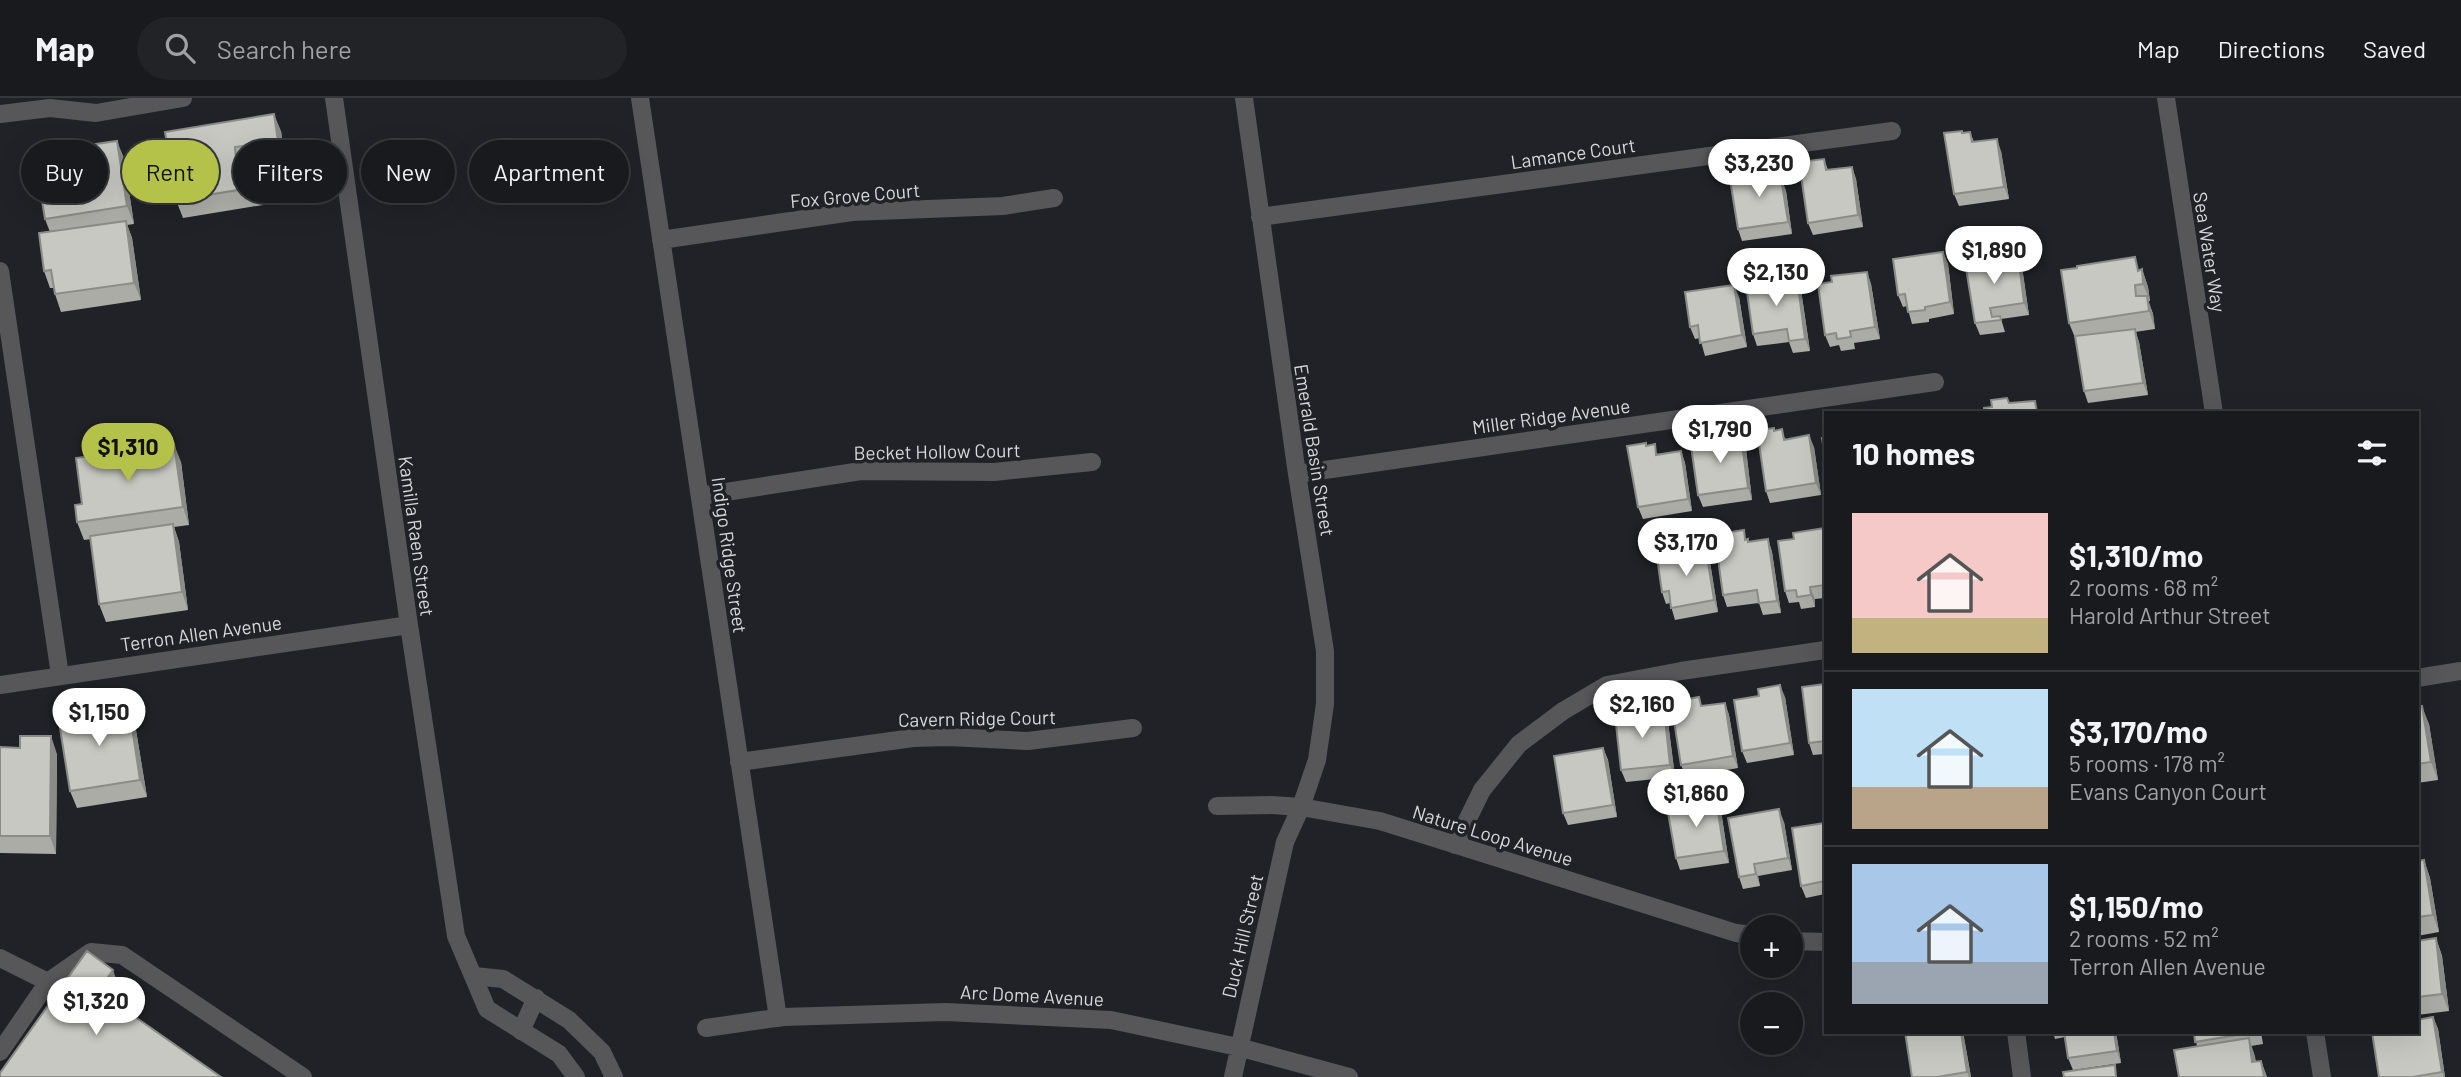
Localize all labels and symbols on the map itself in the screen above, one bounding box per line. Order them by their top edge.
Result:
street label: Lamance Court [1509,133,1637,173]
pin: $3,230 [1702,140,1816,199]
street label: Fox Grove Court [789,178,921,212]
street label: Sea Water Way [2189,190,2231,314]
pin: $1,890 [1937,226,2051,286]
pin: $2,130 [1719,248,1833,308]
street label: Emerald Basin Street [1290,362,1340,538]
street label: Miller Ridge Avenue [1471,394,1631,438]
pin: $1,790 [1663,406,1777,465]
pin: $1,310 [71,424,185,483]
street label: Becket Hollow Court [853,438,1021,464]
street label: Kamilla Raen Street [394,454,440,618]
street label: Indigo Ridge Street [708,475,752,635]
pin: $3,170 [1629,518,1743,578]
street label: Terron Allen Avenue [119,610,283,656]
pin: $2,160 [1585,680,1699,740]
pin: $1,150 [42,688,156,748]
street label: Cavern Ridge Court [898,705,1056,731]
pin: $1,860 [1639,770,1753,829]
street label: Nature Loop Avenue [1410,800,1576,870]
street label: Duck Hill Street [1217,872,1267,1000]
pin: $1,320 [39,978,153,1037]
street label: Arc Dome Avenue [959,980,1105,1010]

